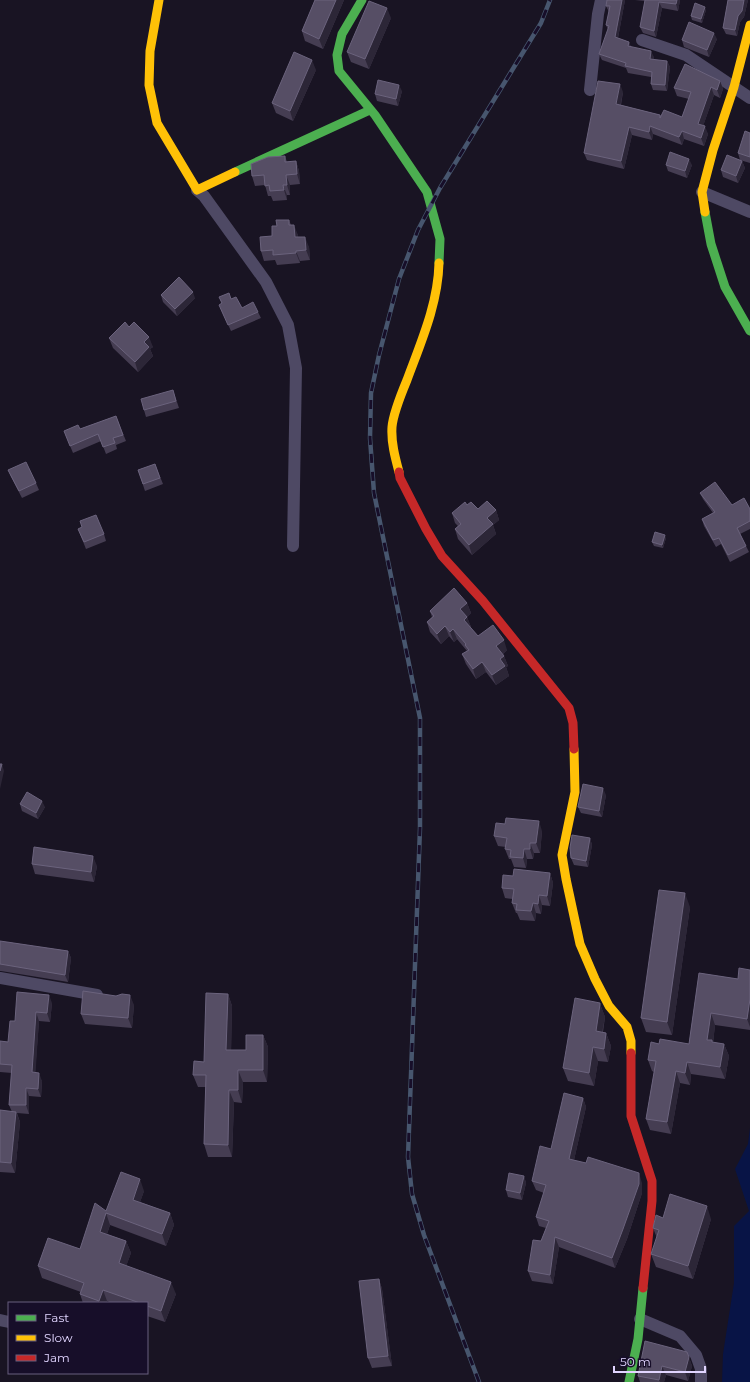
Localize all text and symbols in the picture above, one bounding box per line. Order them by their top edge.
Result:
legend [8,1302,148,1374]
text: Fast [44,1310,69,1325]
text: Slow [44,1330,73,1345]
scale bar [614,1348,705,1374]
text: Jam [43,1350,70,1365]
text: 50 m [620,1354,651,1369]

